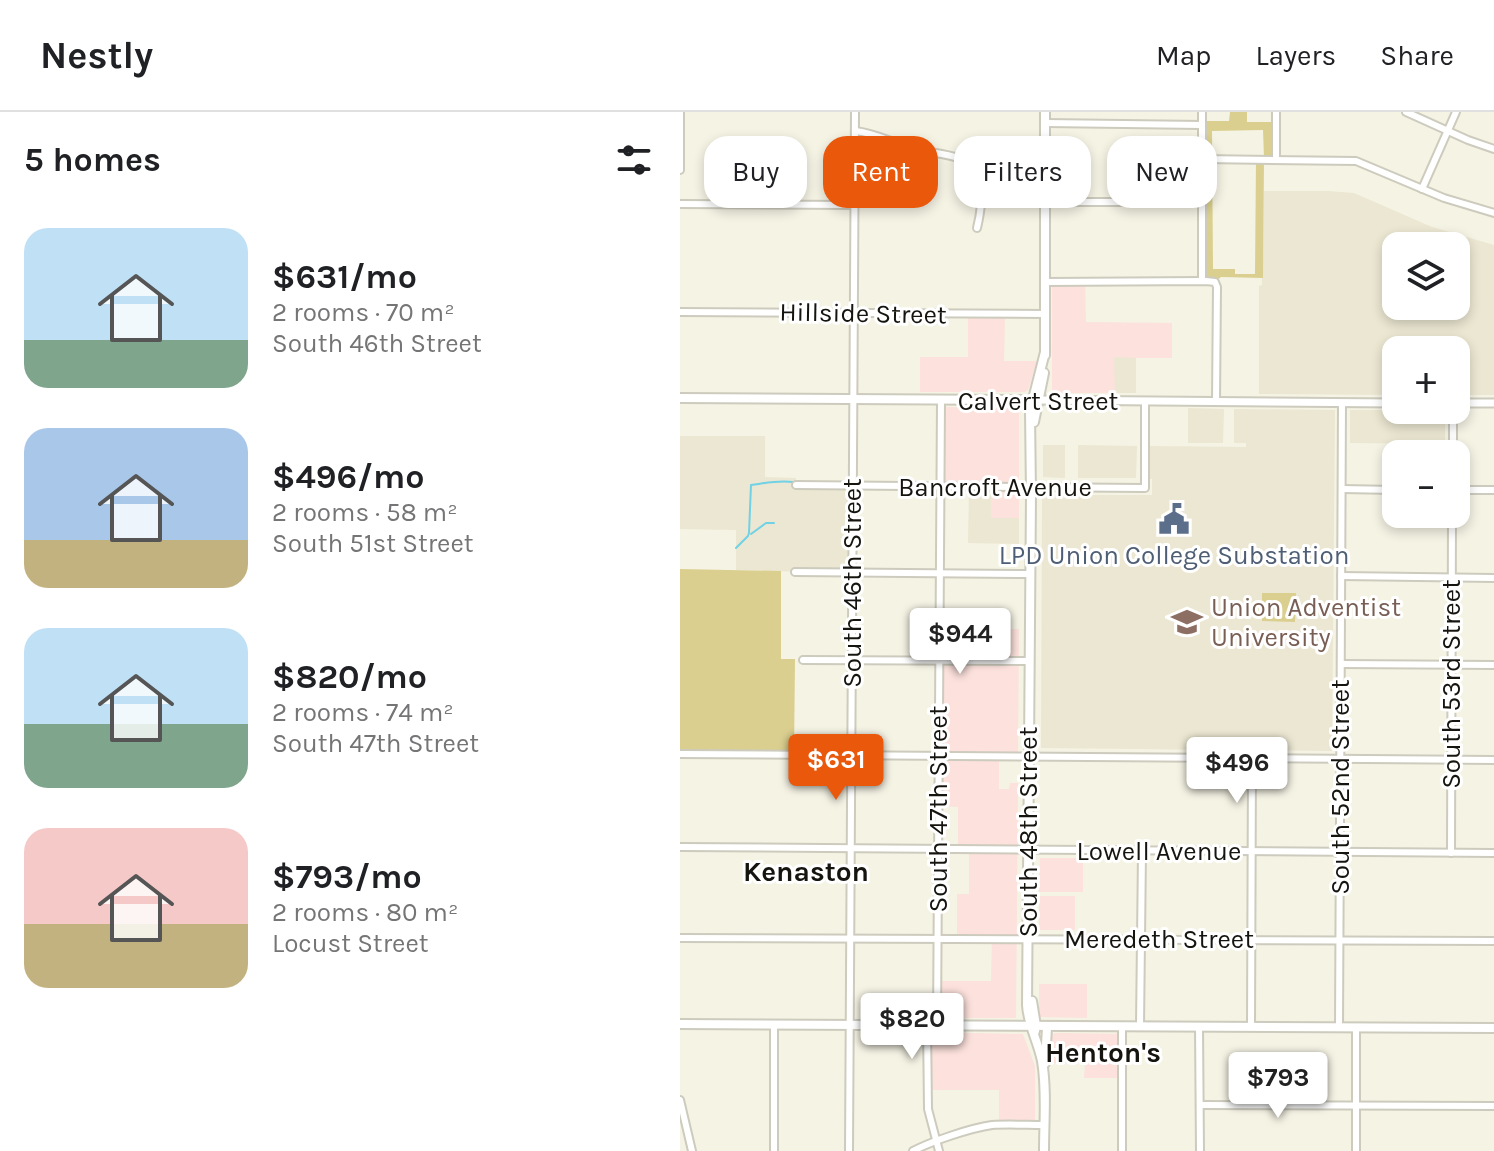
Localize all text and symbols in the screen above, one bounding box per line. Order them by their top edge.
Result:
text: Nestly [40,33,153,78]
text: Map [1156,39,1211,72]
text: Layers [1255,39,1336,72]
text: Share [1380,39,1454,72]
chip: Buy [704,136,807,208]
chip: Rent [823,136,938,208]
chip: Filters [954,136,1091,208]
chip: New [1107,136,1217,208]
icon: filters [612,138,656,182]
text: 5 homes [24,140,161,180]
map controls [1382,232,1470,528]
button: layers [1382,232,1470,320]
text: $631/mo [272,257,417,297]
icon: home [88,260,184,356]
text: 2 rooms · 70 m² [272,297,455,328]
street label: Hillside Street [779,297,947,330]
text: South 46th Street [272,328,482,359]
button: + [1382,336,1470,424]
street label: Calvert Street [958,386,1119,417]
button: − [1382,440,1470,528]
text: $496/mo [272,457,425,497]
icon: home [88,460,184,556]
street label: Bancroft Avenue [898,472,1092,503]
street label: South 46th Street [837,478,868,688]
text: 2 rooms · 58 m² [272,497,458,528]
public building icon: LPD Union College Substation [1157,502,1191,536]
text: South 51st Street [272,528,474,559]
place label: LPD Union College Substation [999,540,1349,571]
street label: South 53rd Street [1436,579,1467,789]
place label: Union Adventist University [1211,592,1401,653]
school or university icon: Union Adventist University [1170,605,1204,639]
pin: $944 [913,608,1007,676]
text: $944 [928,618,992,649]
text: $820/mo [272,657,427,697]
icon: home [88,660,184,756]
street label: South 52nd Street [1325,679,1356,895]
text: 2 rooms · 74 m² [272,697,454,728]
street label: South 47th Street [923,705,954,913]
street label: South 48th Street [1013,726,1044,937]
text: South 47th Street [272,728,479,759]
pin: $631 [789,734,883,802]
pin: $496 [1190,737,1284,805]
text: $631 [806,744,866,775]
text: $496 [1204,747,1270,778]
street label: Lowell Avenue [1077,836,1241,867]
district label: Kenaston [743,855,869,888]
text: $793/mo [272,857,422,897]
icon: home [88,860,184,956]
text: 2 rooms · 80 m² [272,897,458,928]
street label: Meredeth Street [1064,924,1254,955]
text: Locust Street [272,928,429,959]
pin: $820 [865,993,959,1061]
text: $820 [879,1003,945,1034]
district label: Henton's [1045,1036,1161,1069]
pin: $793 [1231,1052,1325,1120]
text: $793 [1247,1062,1309,1093]

